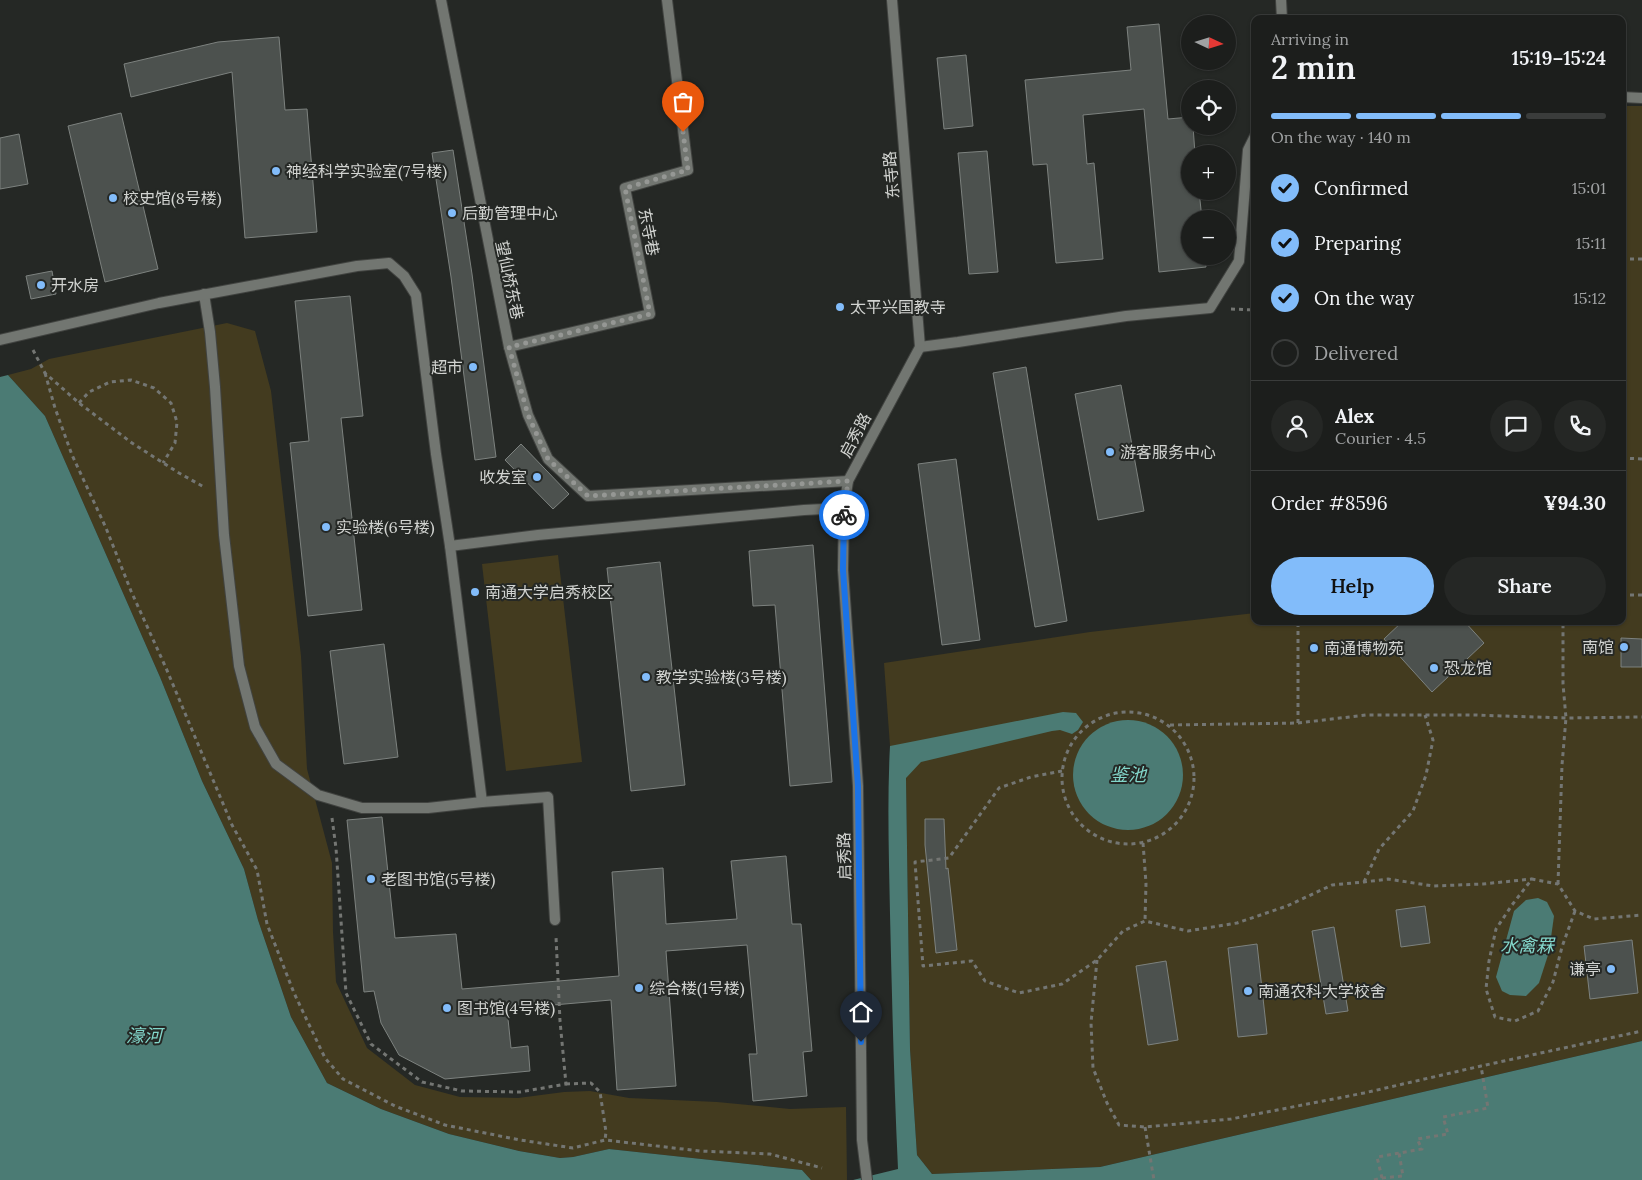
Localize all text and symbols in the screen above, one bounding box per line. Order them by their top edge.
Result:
north arrow [1181,15,1236,70]
map controls [1181,15,1236,265]
text: Arriving in [1271,29,1349,49]
text: 15:19–15:24 [1512,46,1606,70]
text: 2 min [1271,47,1356,88]
button: locate [1181,80,1236,135]
pin [662,81,704,132]
icon: bag [669,88,697,116]
text: On the way · 140 m [1271,127,1411,147]
button: + [1181,145,1236,200]
street label: 东寺路 [879,150,903,200]
place label: 神经科学实验室(7号楼) [286,161,447,182]
marker: 神经科学实验室(7号楼) [270,165,282,177]
icon: check [1271,174,1299,202]
text: Confirmed [1314,176,1409,200]
text: 15:01 [1572,178,1606,198]
place label: 校史馆(8号楼) [123,188,222,209]
marker: 校史馆(8号楼) [107,192,119,204]
place label: 后勤管理中心 [462,203,558,223]
marker: 后勤管理中心 [446,207,458,219]
street label: 东寺巷 [635,207,663,257]
button: − [1181,210,1236,265]
icon: check [1271,229,1299,257]
text: Preparing [1314,231,1401,255]
text: 15:11 [1576,233,1606,253]
street label: 望仙桥东巷 [492,239,528,321]
place label: 开水房 [51,275,99,295]
marker: 开水房 [35,279,47,291]
icon: check [1271,284,1299,312]
text: On the way [1314,286,1414,310]
text: 15:12 [1573,288,1606,308]
place label: 太平兴国教寺 [850,297,946,317]
marker: 太平兴国教寺 [834,301,846,313]
text: Delivered [1314,341,1398,365]
place label: 超市 [431,357,463,377]
marker: 超市 [467,361,479,373]
button: person [1271,400,1323,452]
button: chat [1490,400,1542,452]
button: phone [1554,400,1606,452]
text: Alex [1335,404,1374,428]
street label: 启秀路 [835,409,875,461]
text: Courier · 4.5 [1335,428,1426,448]
place label: 游客服务中心 [1120,442,1216,462]
marker: 游客服务中心 [1104,446,1116,458]
place label: 收发室 [479,467,527,487]
marker: 收发室 [531,471,543,483]
courier [819,490,869,540]
text: Order #8596 [1271,491,1388,515]
text: ¥94.30 [1544,491,1606,515]
icon: bike [830,501,858,529]
place label: 实验楼(6号楼) [336,517,435,538]
marker: 实验楼(6号楼) [320,521,332,533]
button: Help [1271,557,1434,615]
button: Share [1444,557,1606,615]
place label: 南通大学启秀校区 [485,582,613,602]
marker: 南通大学启秀校区 [469,586,481,598]
place label: 南馆 [1582,637,1614,657]
place label: 南通博物苑 [1324,638,1404,658]
marker: 南馆 [1618,641,1630,653]
marker: 南通博物苑 [1308,642,1320,654]
place label: 恐龙馆 [1444,658,1492,678]
marker: 恐龙馆 [1428,662,1440,674]
place label: 教学实验楼(3号楼) [656,667,787,688]
marker: 教学实验楼(3号楼) [640,671,652,683]
water label: 鉴池 [1110,763,1148,786]
street label: 启秀路 [834,832,854,880]
place label: 老图书馆(5号楼) [381,869,496,890]
marker: 老图书馆(5号楼) [365,873,377,885]
water label: 水禽罧 [1500,934,1556,957]
place label: 谦亭 [1569,959,1601,979]
marker: 谦亭 [1605,963,1617,975]
place label: 综合楼(1号楼) [649,978,745,999]
place label: 南通农科大学校舍 [1258,981,1386,1001]
marker: 综合楼(1号楼) [633,982,645,994]
marker: 南通农科大学校舍 [1242,985,1254,997]
pin [840,991,882,1042]
place label: 图书馆(4号楼) [457,998,555,1019]
icon: home [847,998,875,1026]
marker: 图书馆(4号楼) [441,1002,453,1014]
water label: 濠河 [126,1024,165,1047]

